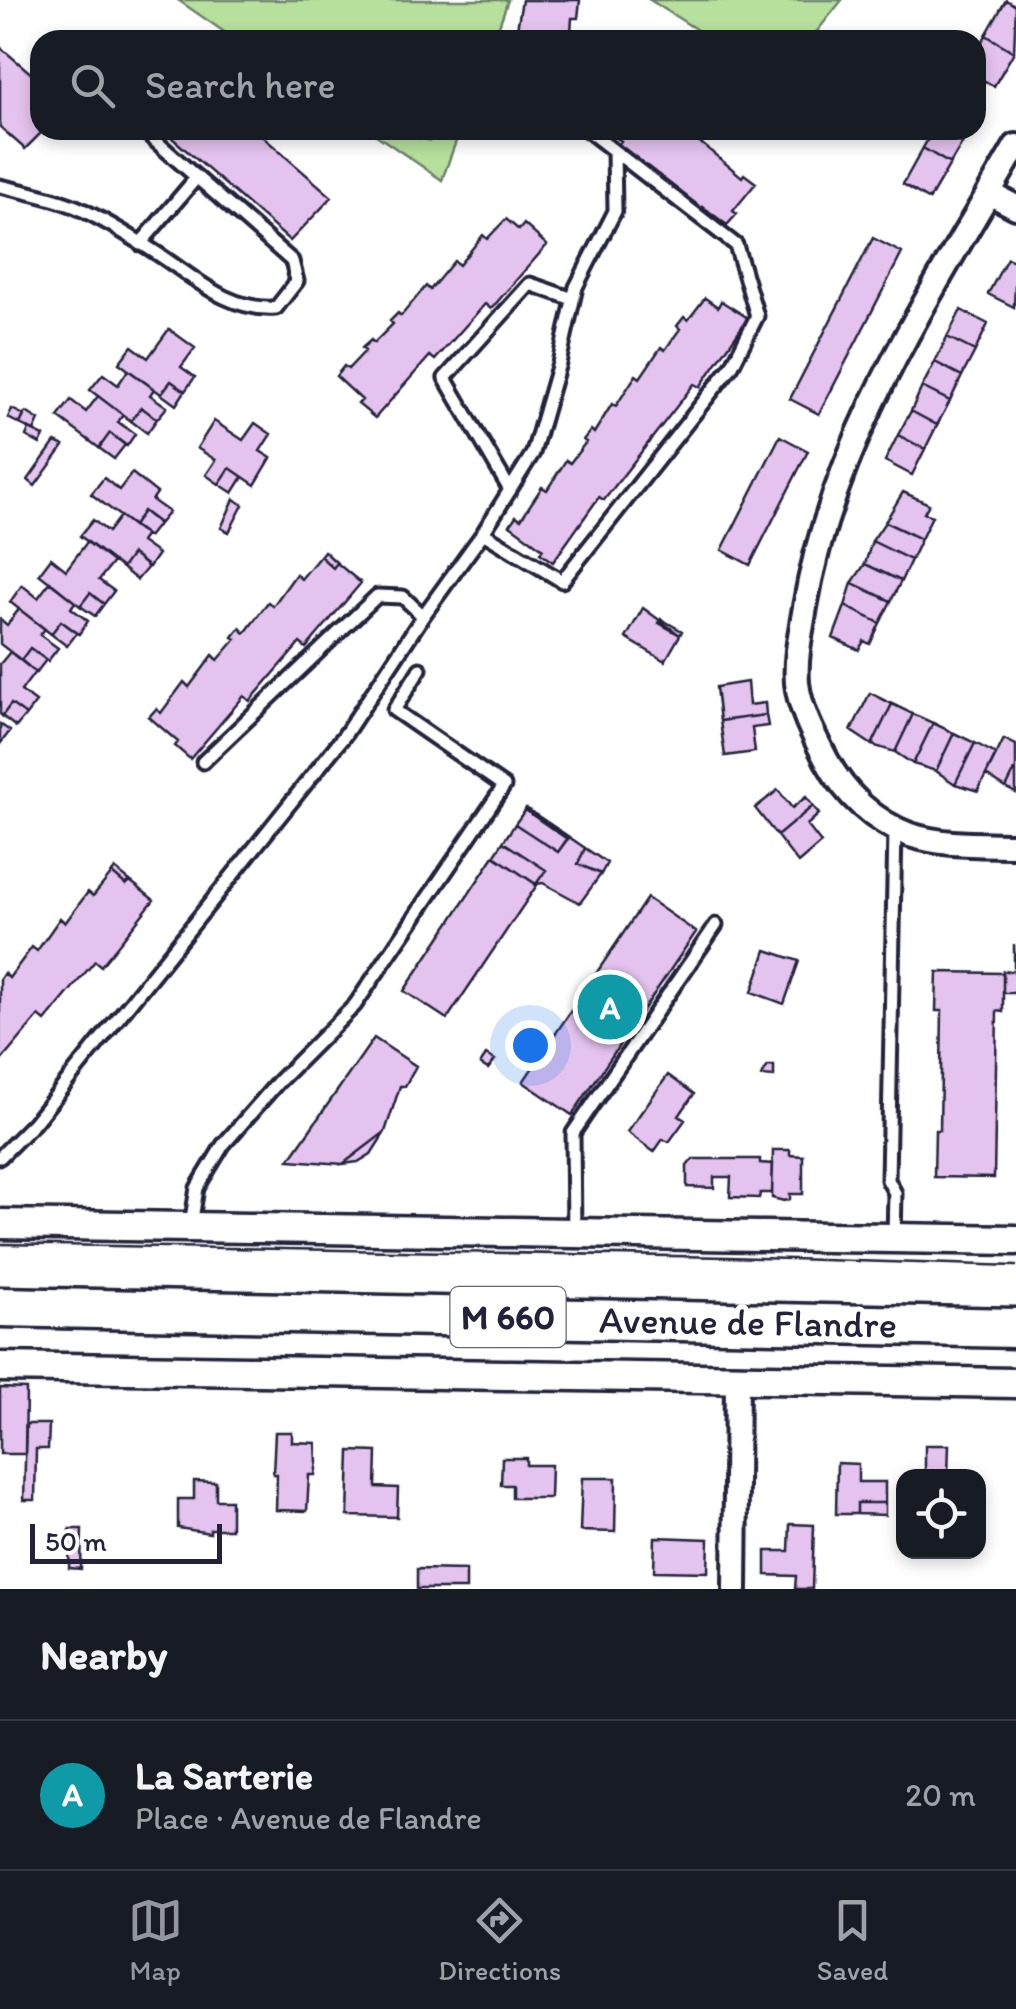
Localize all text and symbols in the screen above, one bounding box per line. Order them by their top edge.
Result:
search box [30,30,986,140]
icon: search [65,58,120,113]
text: Search here [145,62,336,108]
pin: A [578,970,642,1044]
your location [505,1020,556,1071]
road number: M 660 [450,1287,566,1347]
street label: Avenue de Flandre [599,1296,897,1348]
map controls [896,1469,986,1559]
button: locate [896,1469,986,1559]
scale bar [30,1519,222,1564]
text: 50 m [45,1524,107,1558]
text: Nearby [40,1629,167,1680]
text: La Sarterie [135,1753,313,1799]
text: A [62,1776,83,1814]
text: 20 m [905,1776,976,1814]
text: Place · Avenue de Flandre [135,1799,482,1837]
tab: Map [128,1893,183,1987]
tab: Directions [438,1893,561,1987]
tab: Saved [817,1893,888,1987]

